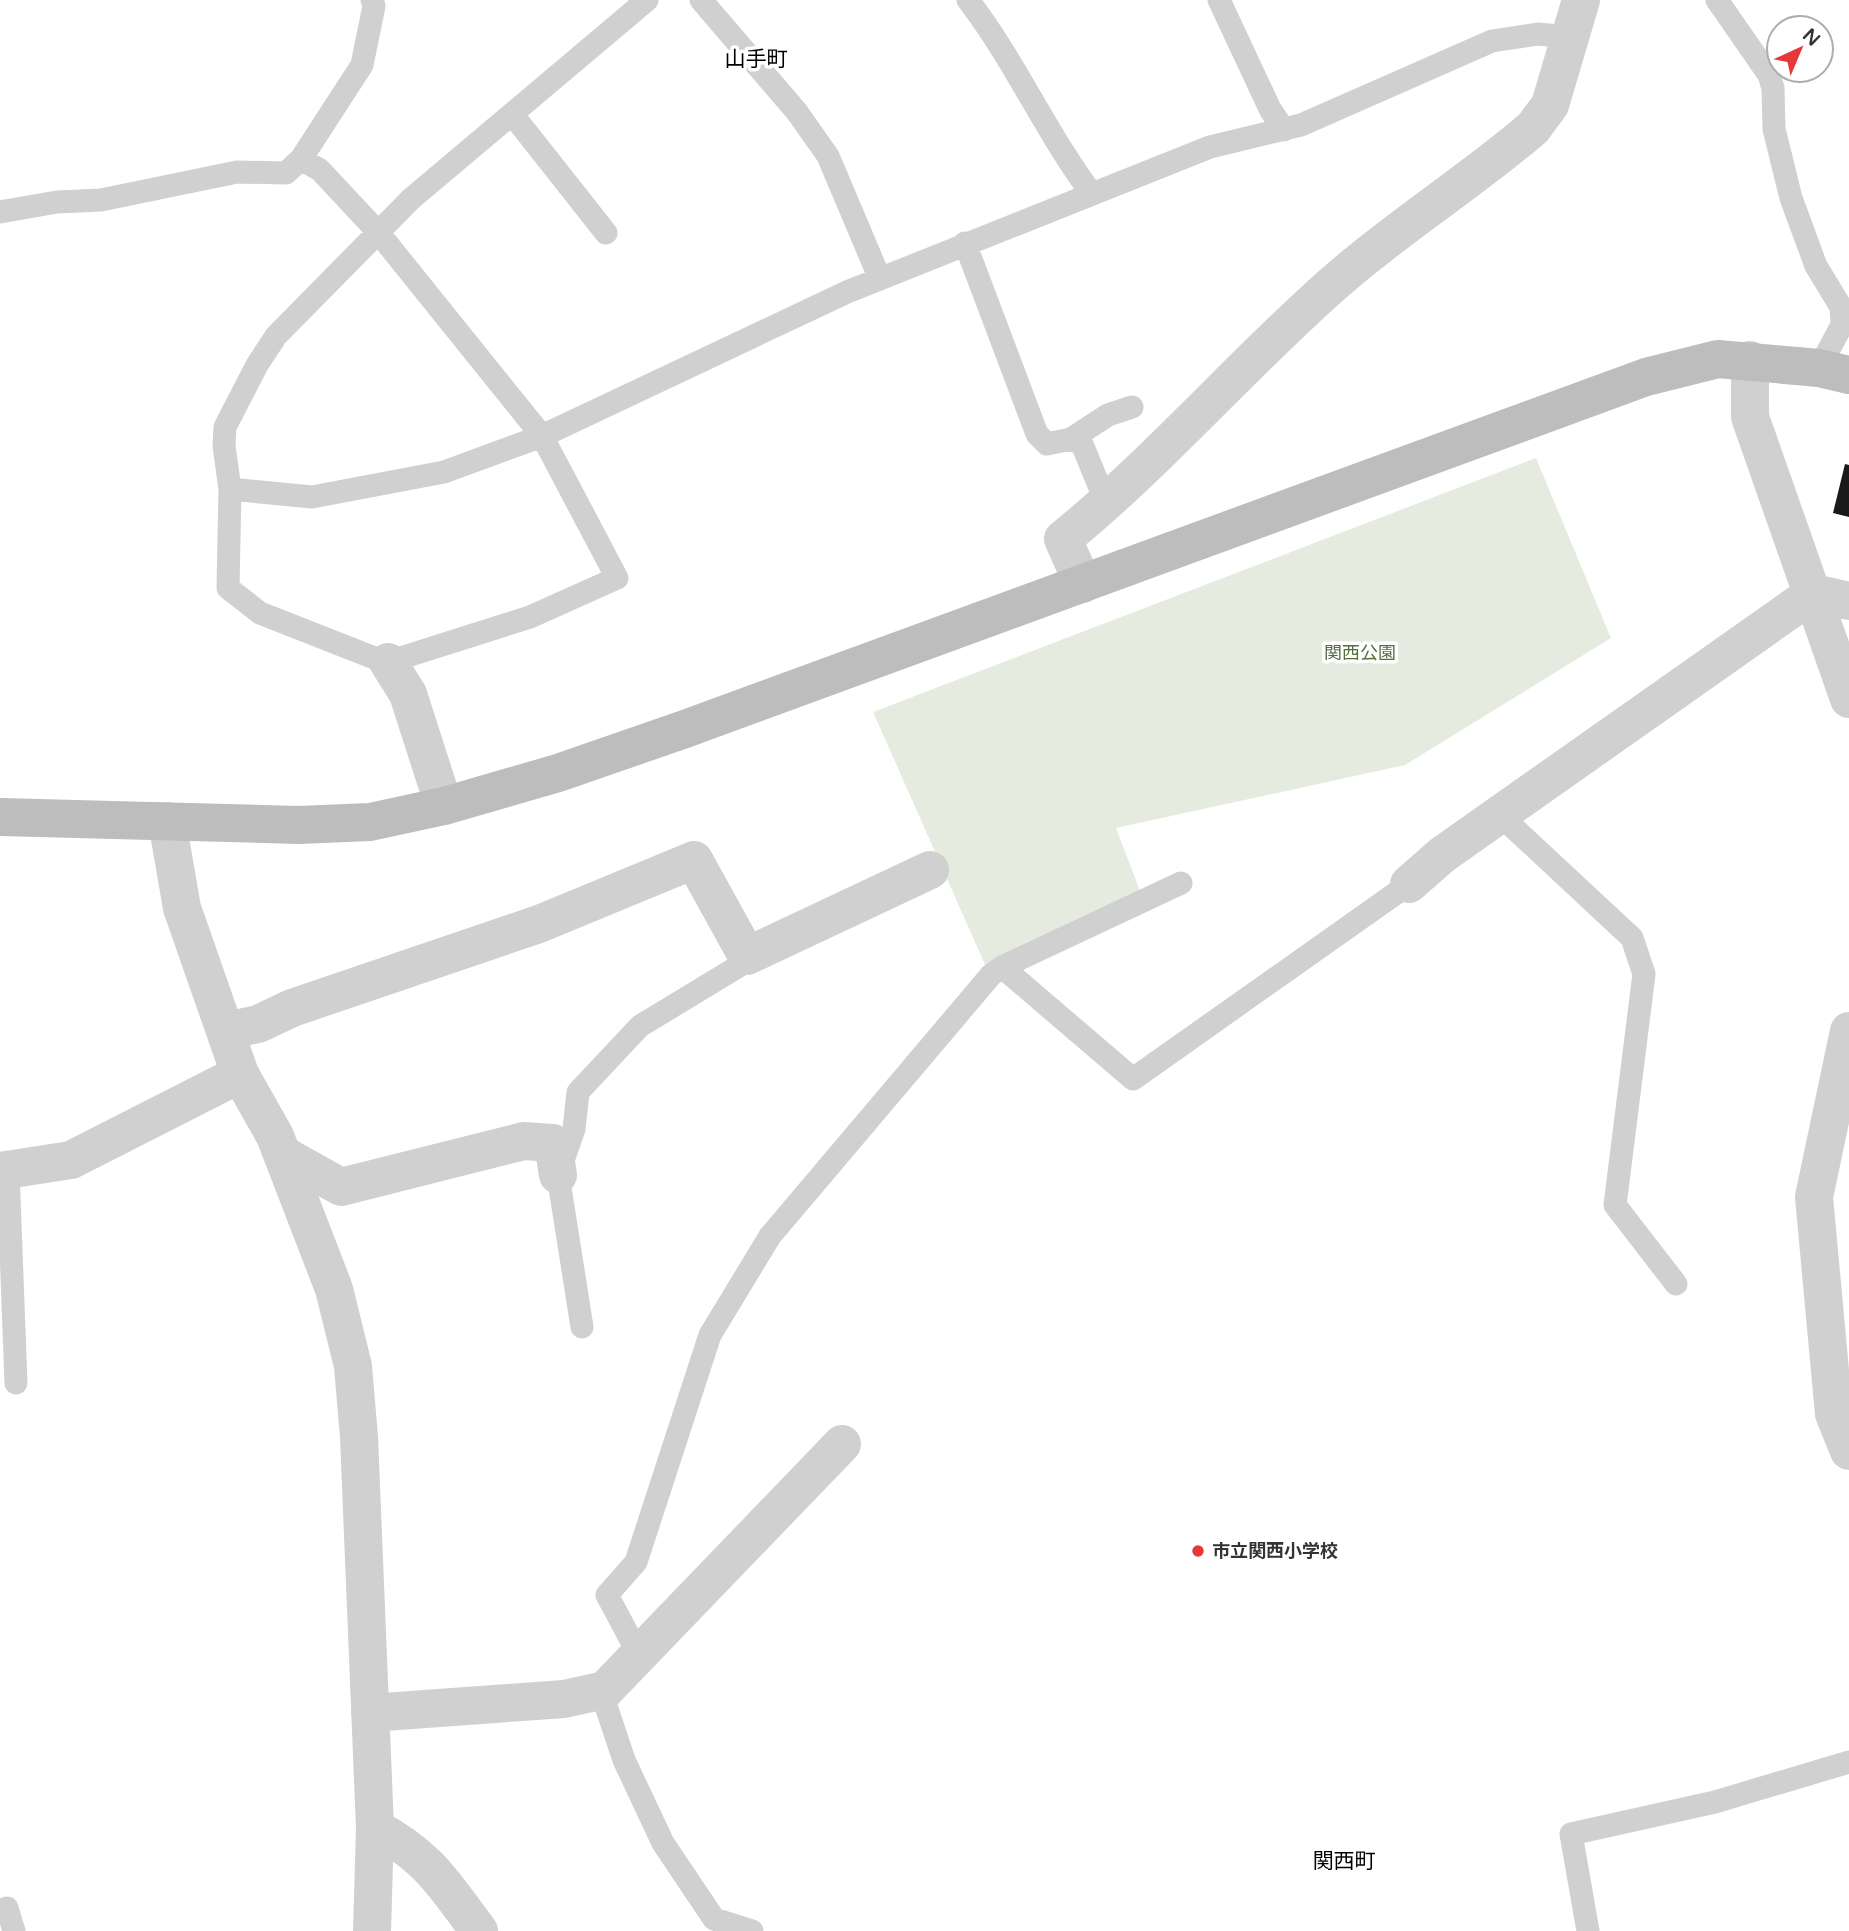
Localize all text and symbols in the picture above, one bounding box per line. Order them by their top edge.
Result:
north arrow [1765,14,1835,84]
text: N [1798,24,1824,51]
district label: 山手町 [725,47,788,72]
park label: 関西公園 [1324,642,1396,664]
place label: 市立関西小学校 [1212,1540,1338,1562]
marker: 市立関西小学校 [1190,1543,1206,1559]
district label: 関西町 [1313,1849,1376,1874]

